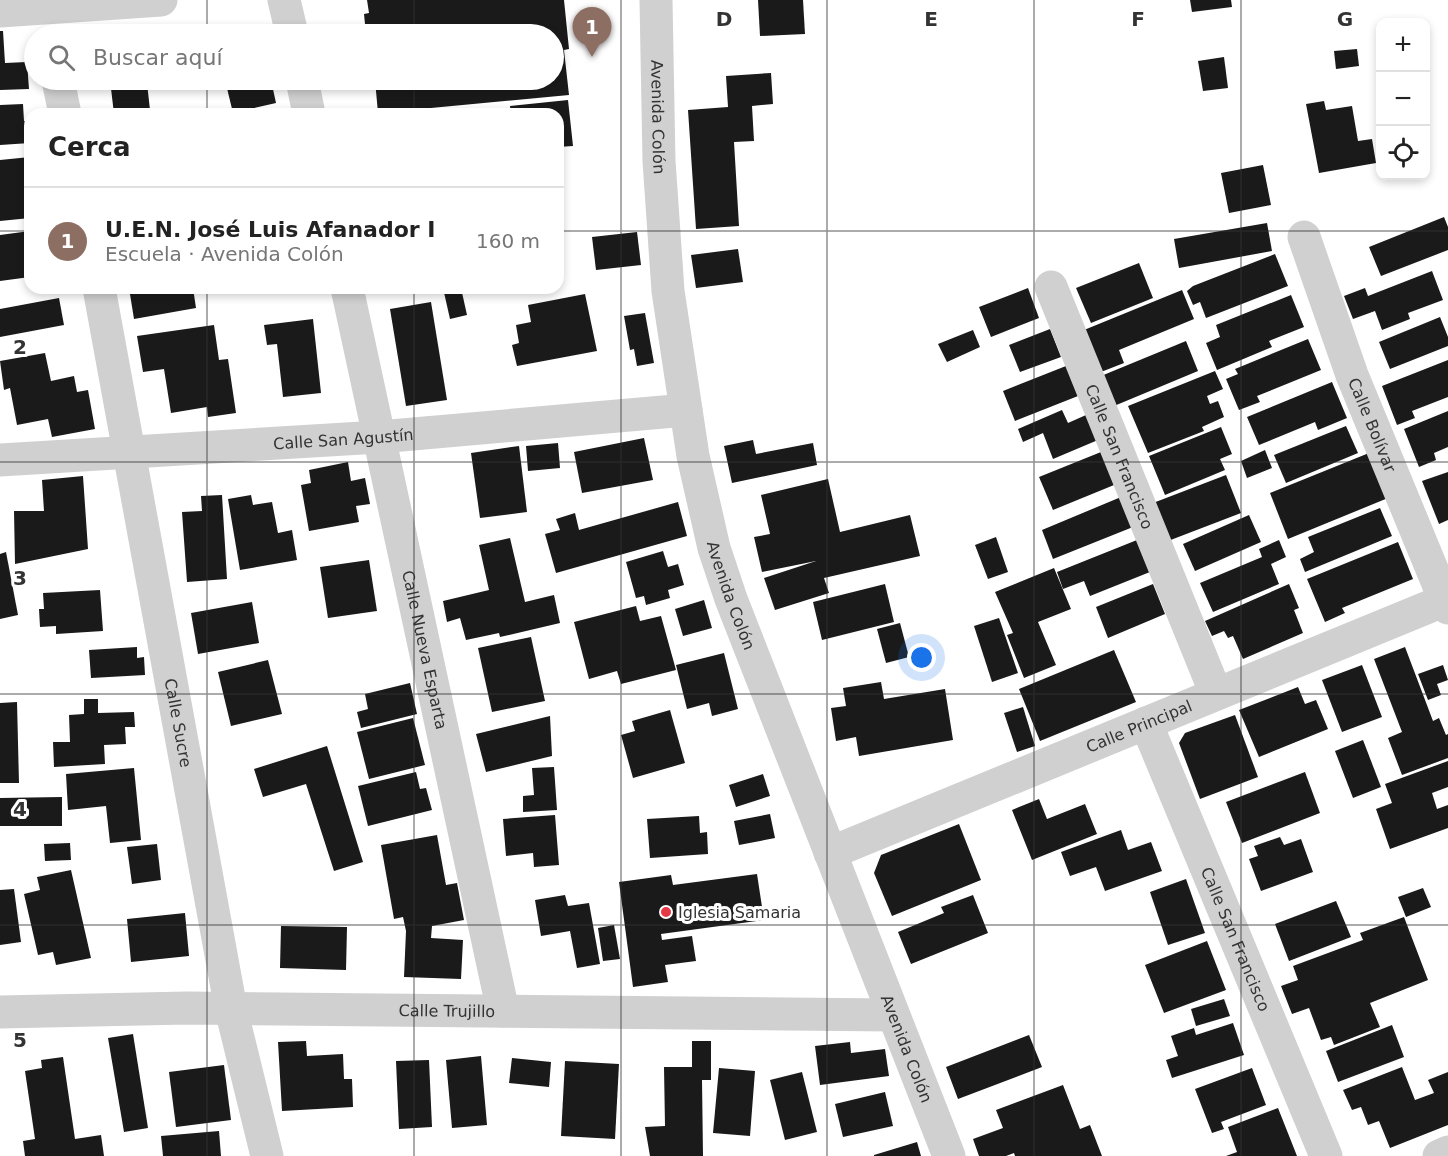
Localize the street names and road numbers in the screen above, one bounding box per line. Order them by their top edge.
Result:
street label: Avenida Colón [648,60,669,175]
street label: Calle Bolívar [1345,375,1401,475]
street label: Calle San Francisco [1082,381,1158,532]
street label: Calle San Agustín [273,425,414,453]
street label: Avenida Colón [703,539,759,653]
street label: Calle Nueva Esparta [399,568,451,731]
street label: Calle Sucre [161,677,196,769]
street label: Calle Principal [1083,696,1195,756]
street label: Calle San Francisco [1197,864,1274,1014]
street label: Avenida Colón [877,992,937,1105]
street label: Calle Trujillo [399,1001,495,1021]

